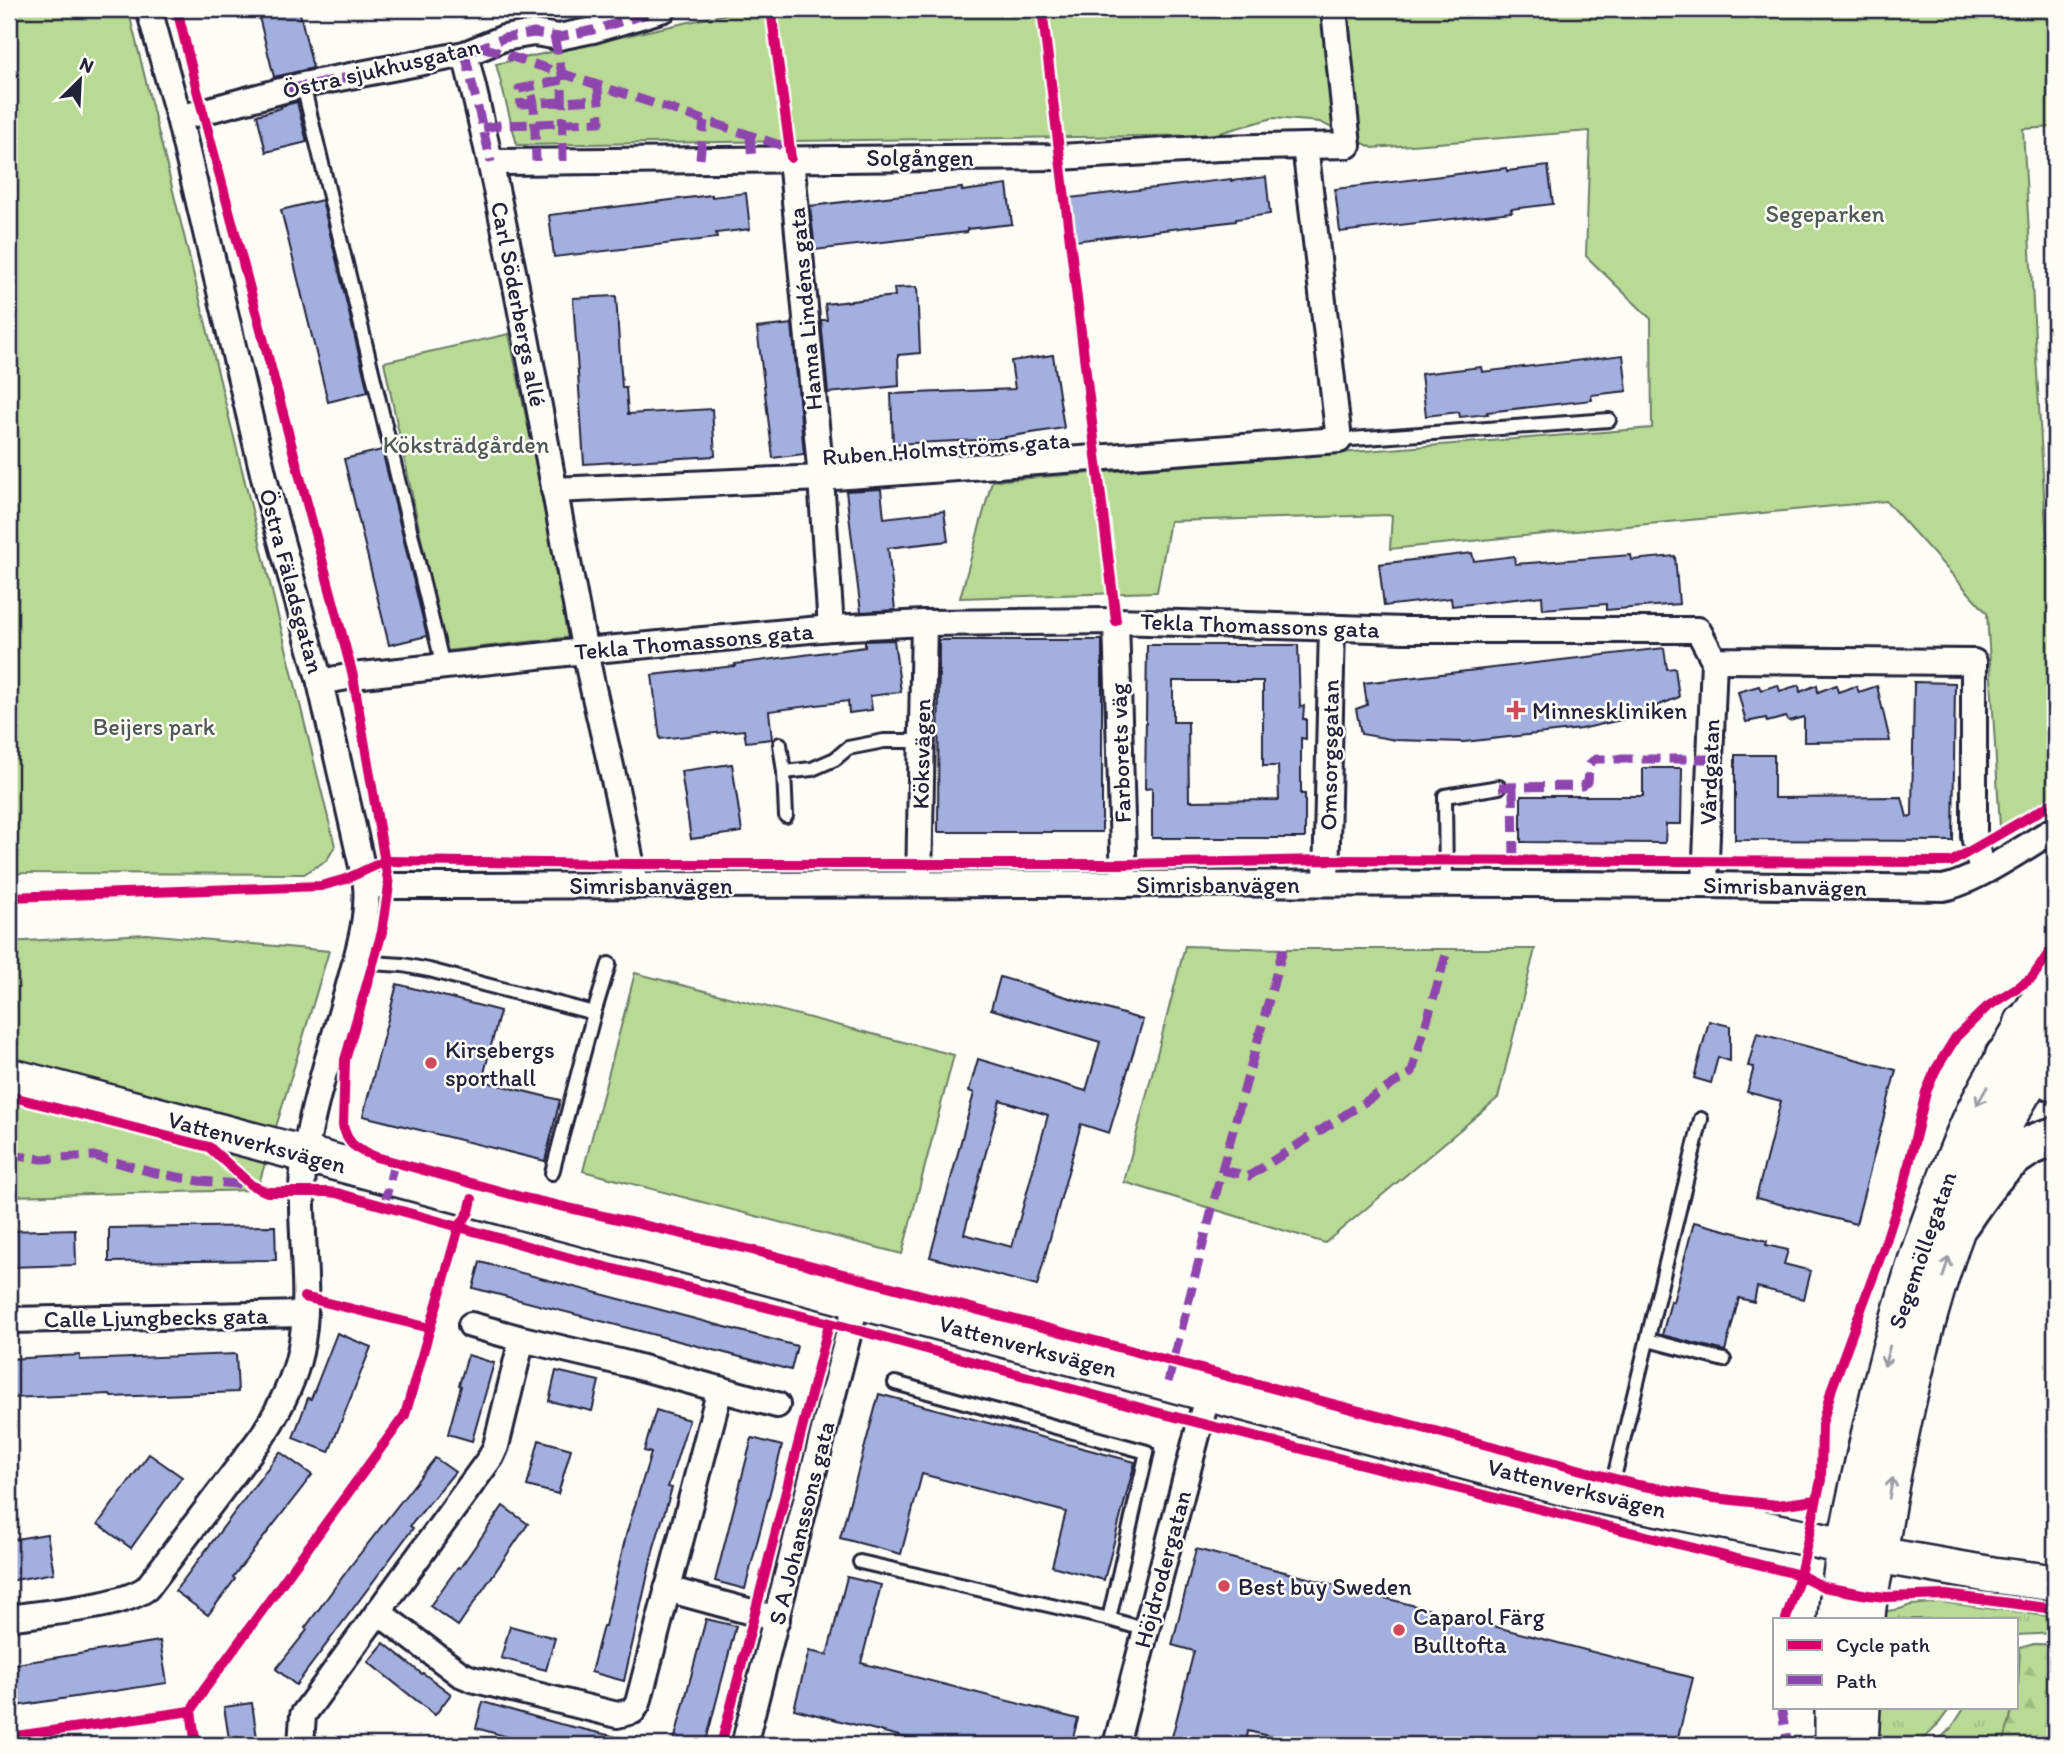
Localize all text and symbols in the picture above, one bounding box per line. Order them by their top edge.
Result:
street label: Östra sjukhusgatan [279,31,483,105]
north arrow [46,46,116,116]
text: N [76,52,97,78]
street label: Solgången [866,143,974,172]
street label: Carl Söderbergs allé [485,199,553,409]
park label: Segeparken [1766,199,1885,228]
street label: Hanna Lindéns gata [782,206,828,412]
street label: Ruben Holmströms gata [821,425,1071,471]
park label: Köksträdgården [383,430,550,459]
street label: Östra Fäladsgatan [253,485,331,677]
street label: Tekla Thomassons gata [1140,606,1381,644]
street label: Tekla Thomassons gata [573,616,815,666]
street label: Omsorgsgatan [1313,679,1345,831]
street label: Farborets väg [1103,682,1137,824]
place label: Minneskliniken [1532,696,1687,725]
street label: Köksvägen [906,698,936,810]
marker: Minneskliniken [1506,700,1526,720]
park label: Beijers park [93,712,216,741]
street label: Vårdgatan [1693,718,1725,826]
street label: Simrisbanvägen [1136,870,1300,899]
street label: Simrisbanvägen [1703,870,1867,902]
street label: Simrisbanvägen [569,871,733,900]
place label: Kirsebergs sporthall [445,1035,555,1092]
marker: Kirsebergs sporthall [423,1055,439,1071]
one-way arrow [1975,1086,1989,1106]
street label: Vattenverksvägen [165,1104,349,1180]
street label: Segemöllegatan [1882,1167,1963,1332]
one-way arrow [1940,1256,1953,1278]
street label: Calle Ljungbecks gata [43,1301,269,1333]
street label: Vattenverksvägen [936,1308,1120,1384]
one-way arrow [1880,1344,1893,1366]
street label: S A Johanssons gata [762,1418,840,1628]
street label: Vattenverksvägen [1485,1452,1670,1524]
one-way arrow [1884,1477,1898,1500]
street label: Höjdrodergatan [1127,1487,1197,1651]
place label: Best buy Sweden [1238,1572,1412,1601]
marker: Best buy Sweden [1216,1578,1232,1594]
place label: Caparol Färg Bulltofta [1413,1602,1545,1659]
legend [1773,1618,2018,1708]
marker: Caparol Färg Bulltofta [1391,1622,1407,1638]
text: Cycle path [1836,1632,1930,1657]
text: Path [1836,1668,1877,1693]

